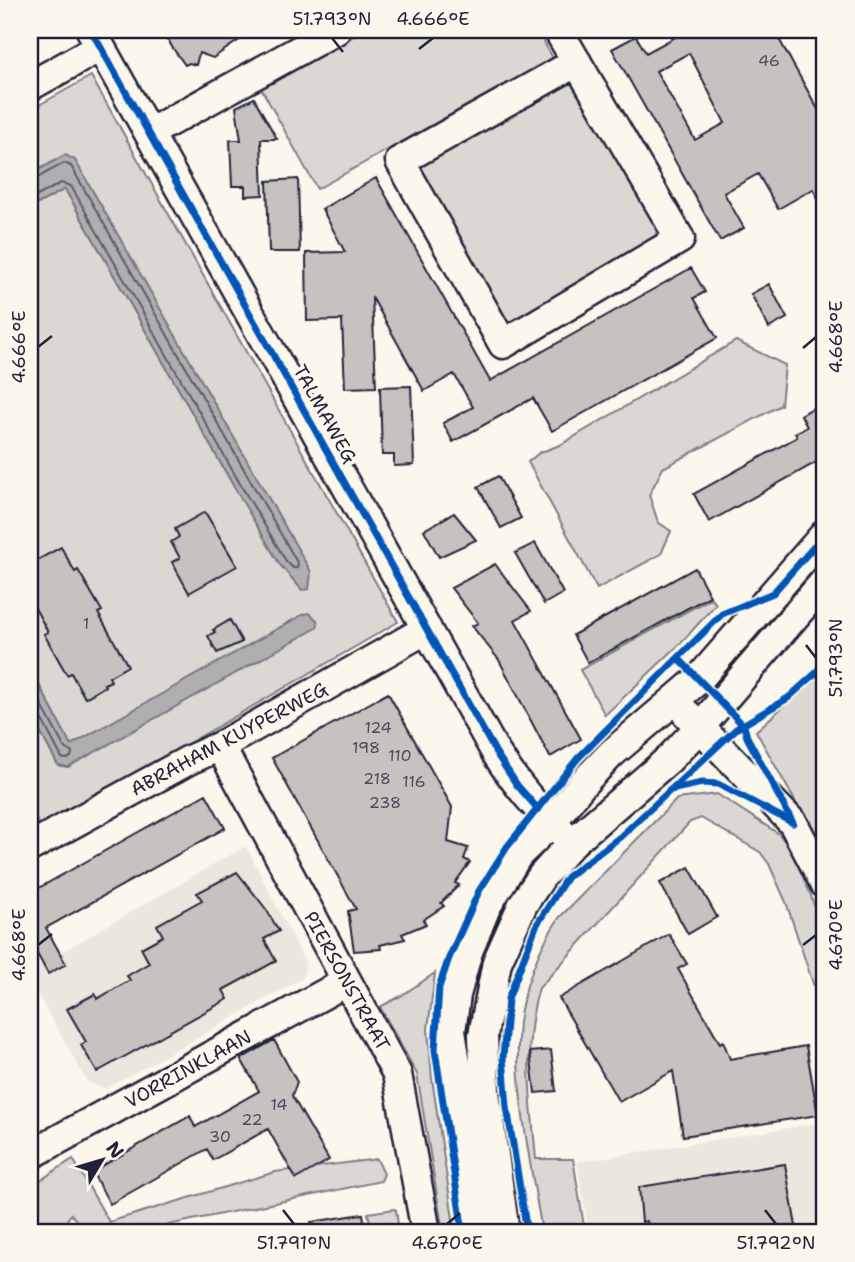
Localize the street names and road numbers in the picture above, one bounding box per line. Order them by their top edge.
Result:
street label: TALMAWEG [288,360,362,468]
street label: ABRAHAM KUYPERWEG [126,676,332,802]
street label: PIERSONSTRAAT [298,907,396,1056]
street label: VORRINKLAAN [120,1024,256,1114]

